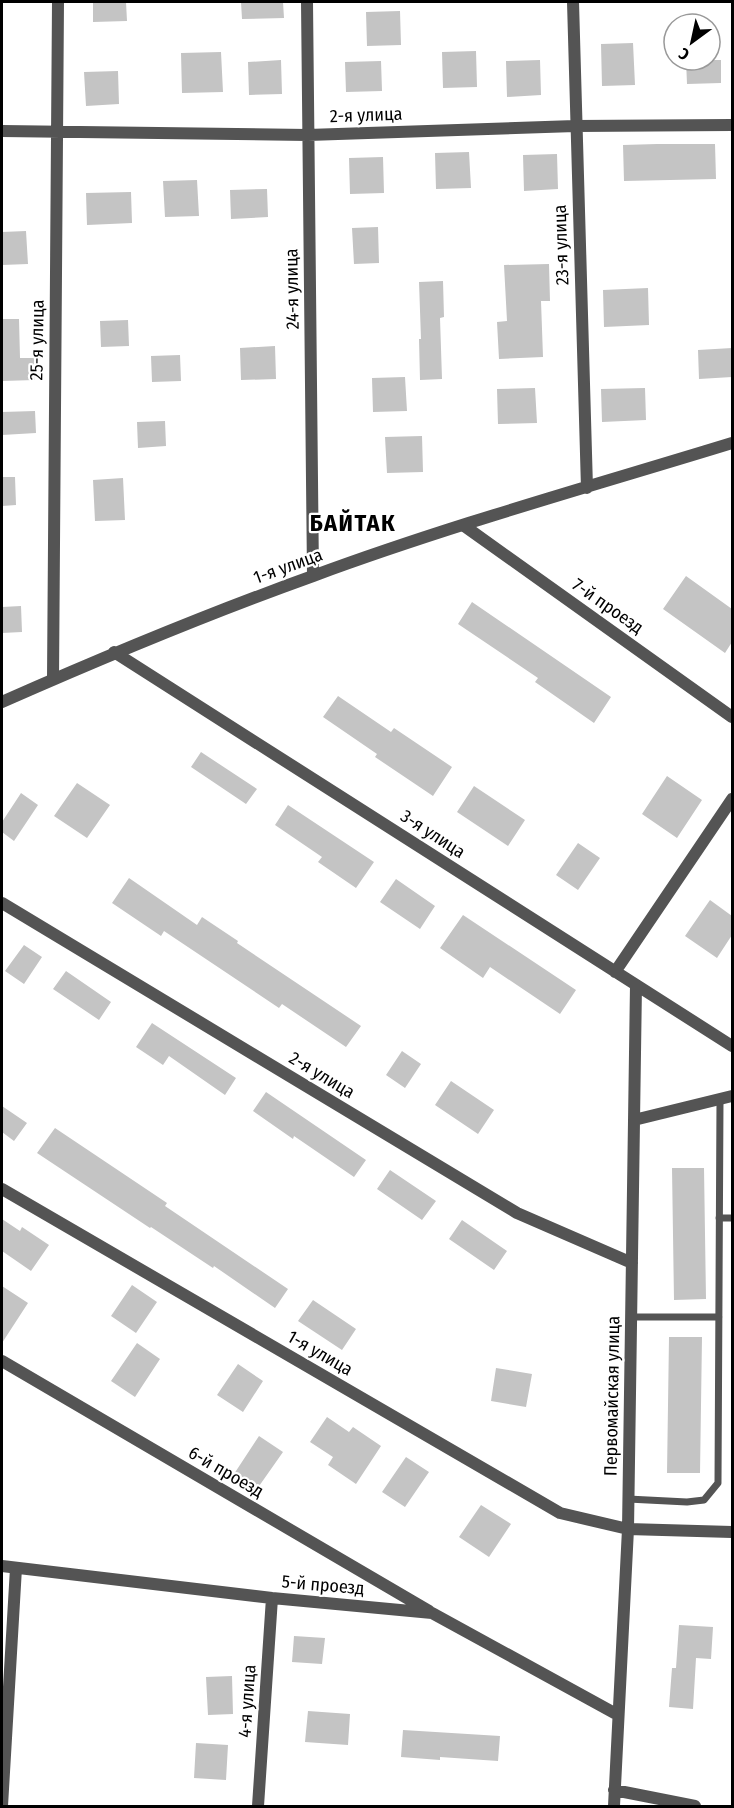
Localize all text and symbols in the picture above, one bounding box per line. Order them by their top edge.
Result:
north arrow [662,12,722,72]
text: С [675,44,693,64]
street label: 2-я улица [329,103,403,127]
street label: 23-я улица [549,204,573,286]
street label: 24-я улица [280,248,304,330]
street label: 25-я улица [25,299,49,381]
district label: БАЙТАК [310,509,396,537]
street label: 1-я улица [251,543,326,589]
street label: 7-й проезд [568,574,648,638]
street label: 3-я улица [396,805,470,863]
street label: 2-я улица [285,1047,359,1103]
street label: Первомайская улица [600,1316,624,1476]
street label: 1-я улица [283,1326,357,1381]
street label: 6-й проезд [184,1442,268,1502]
street label: 5-й проезд [281,1570,365,1600]
street label: 4-я улица [233,1663,261,1738]

